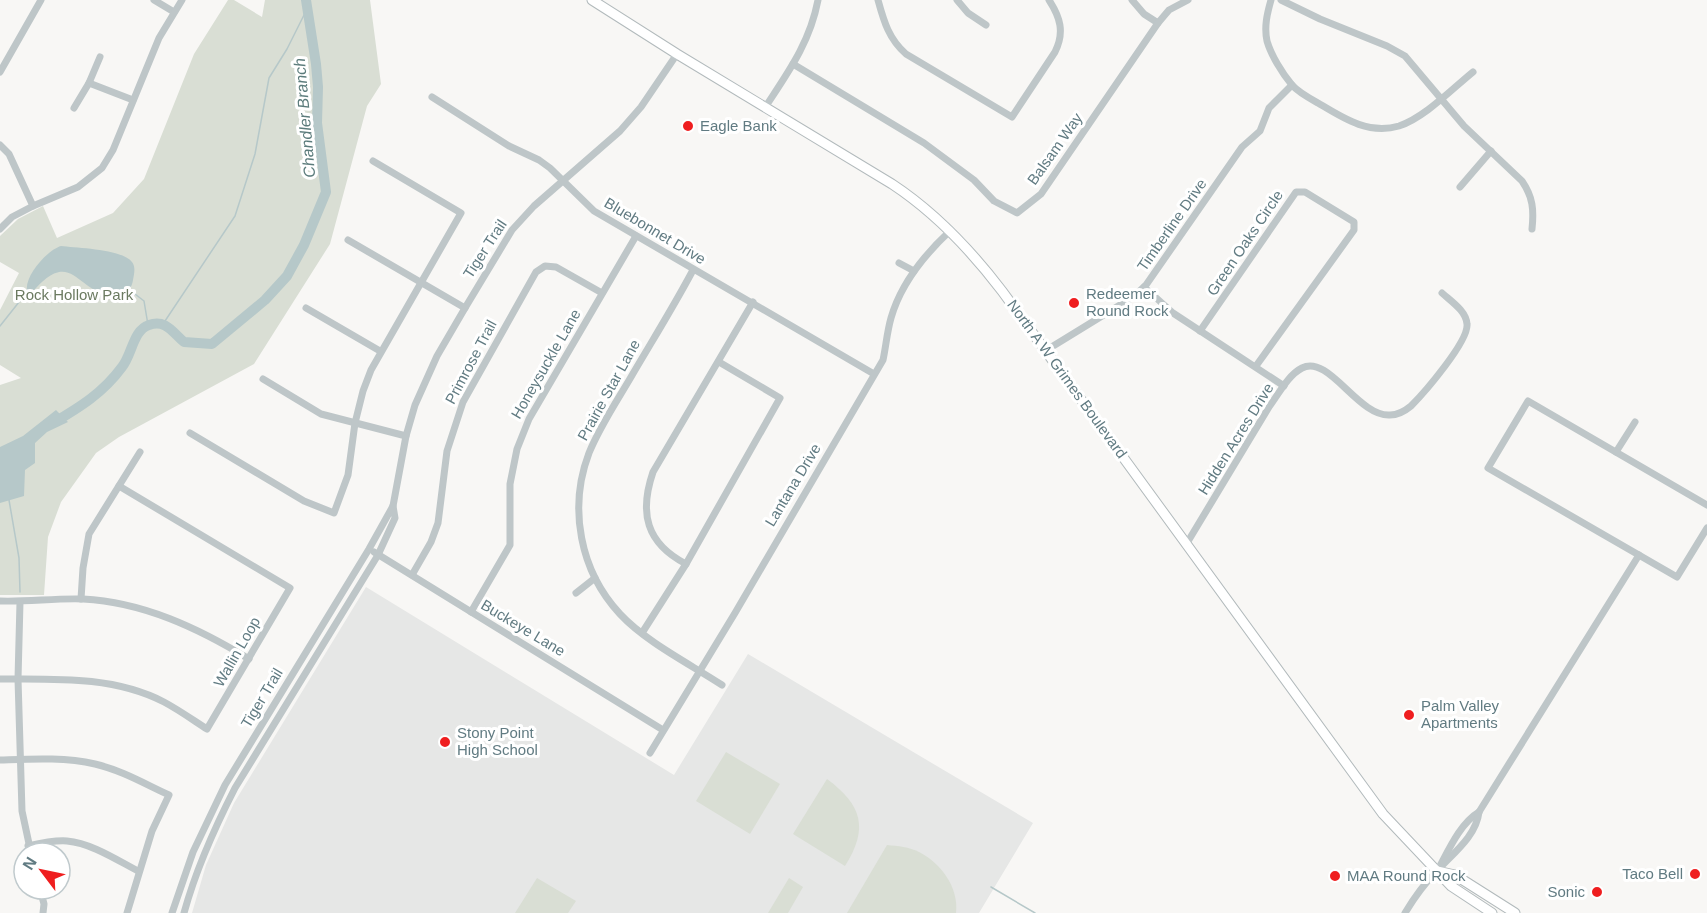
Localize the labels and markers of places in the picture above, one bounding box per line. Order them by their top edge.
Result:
place label: Eagle Bank [700,117,777,134]
marker: Eagle Bank [681,119,695,133]
place label: Redeemer Round Rock [1086,285,1169,319]
marker: Redeemer Round Rock [1067,296,1081,310]
place label: Palm Valley Apartments [1421,697,1500,731]
marker: Palm Valley Apartments [1402,708,1416,722]
place label: Stony Point High School [457,724,538,758]
marker: Stony Point High School [438,735,452,749]
place label: Taco Bell [1622,865,1683,882]
place label: MAA Round Rock [1347,867,1466,884]
marker: Taco Bell [1688,867,1702,881]
marker: MAA Round Rock [1328,869,1342,883]
place label: Sonic [1547,883,1585,900]
marker: Sonic [1590,885,1604,899]

